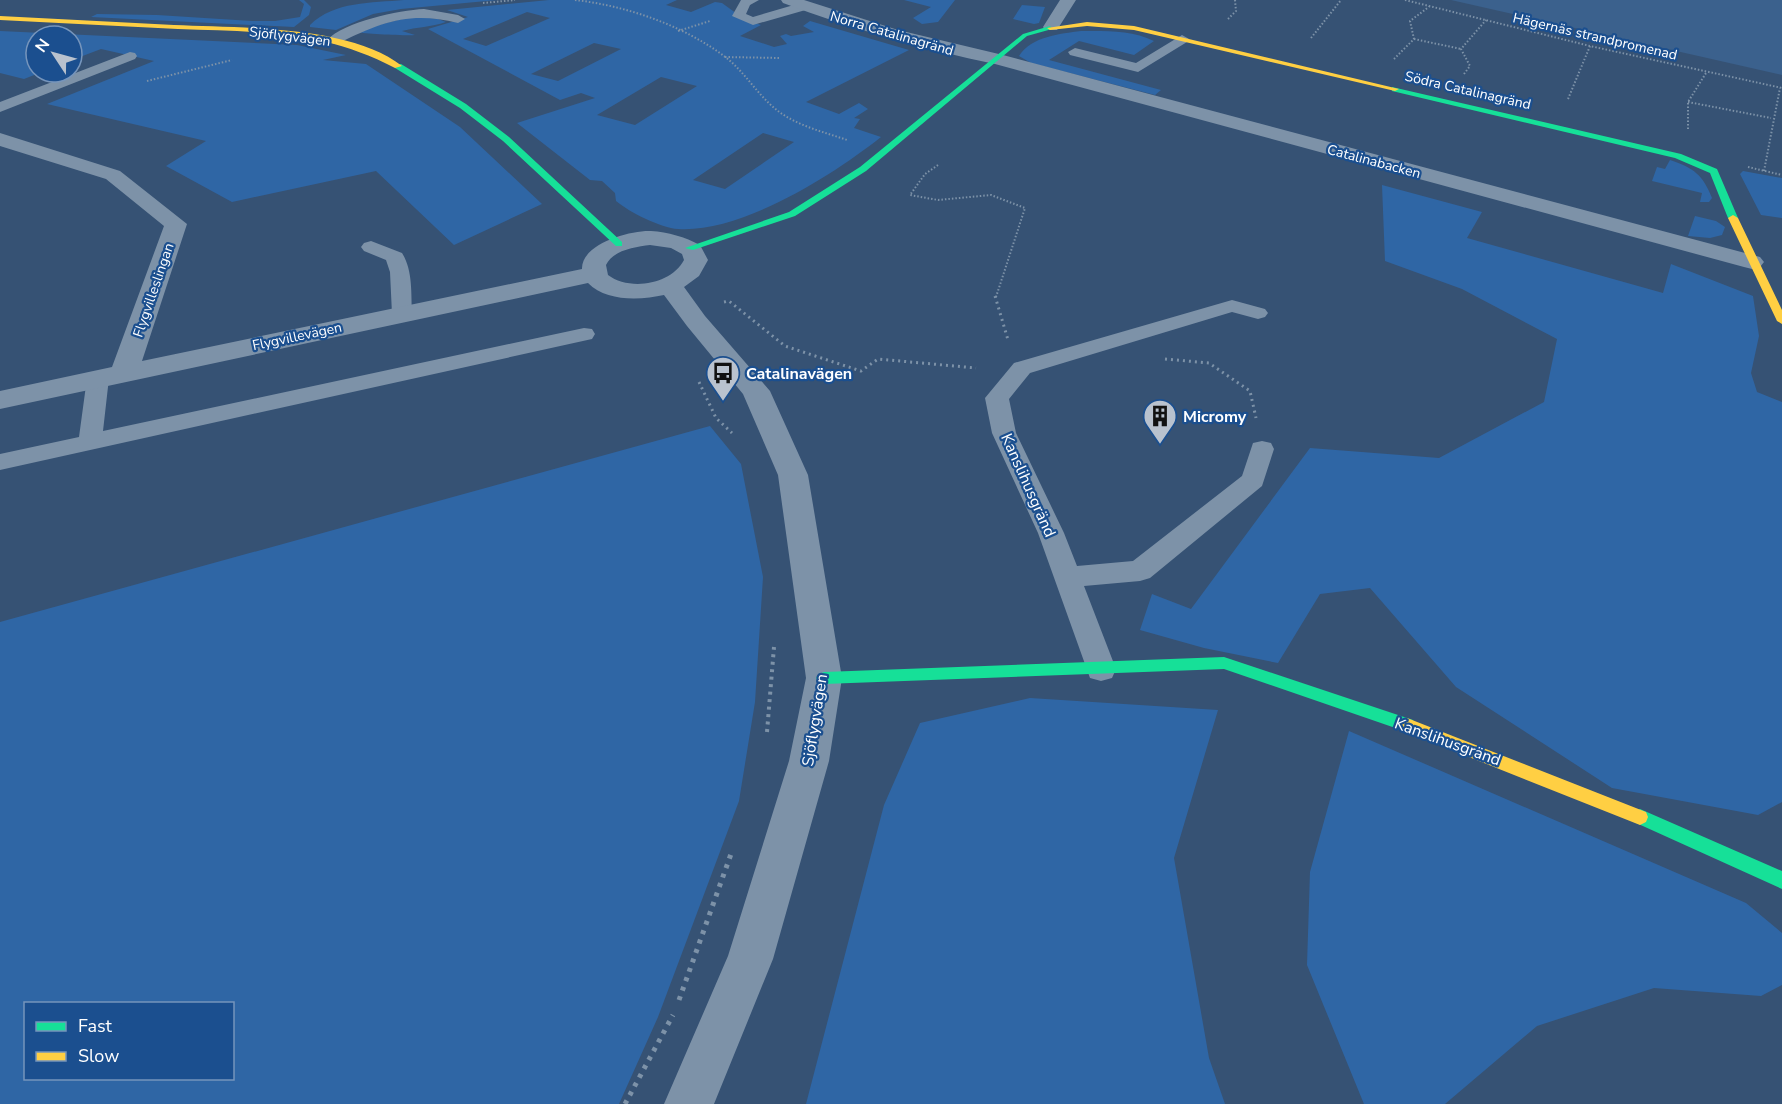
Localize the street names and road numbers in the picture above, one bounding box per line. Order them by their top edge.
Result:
street label: Norra Catalinagränd [828,7,956,60]
street label: Hägernäs strandpromenad [1511,8,1679,65]
street label: Sjöflygvägen [248,22,332,51]
street label: Södra Catalinagränd [1403,67,1533,114]
street label: Catalinabacken [1325,140,1423,183]
street label: Flygvilleslingan [128,240,179,340]
street label: Flygvillevägen [251,318,344,355]
street label: Kanslihusgränd [995,430,1061,541]
street label: Sjöflygvägen [797,672,833,768]
street label: Kanslihusgränd [1392,713,1504,771]

